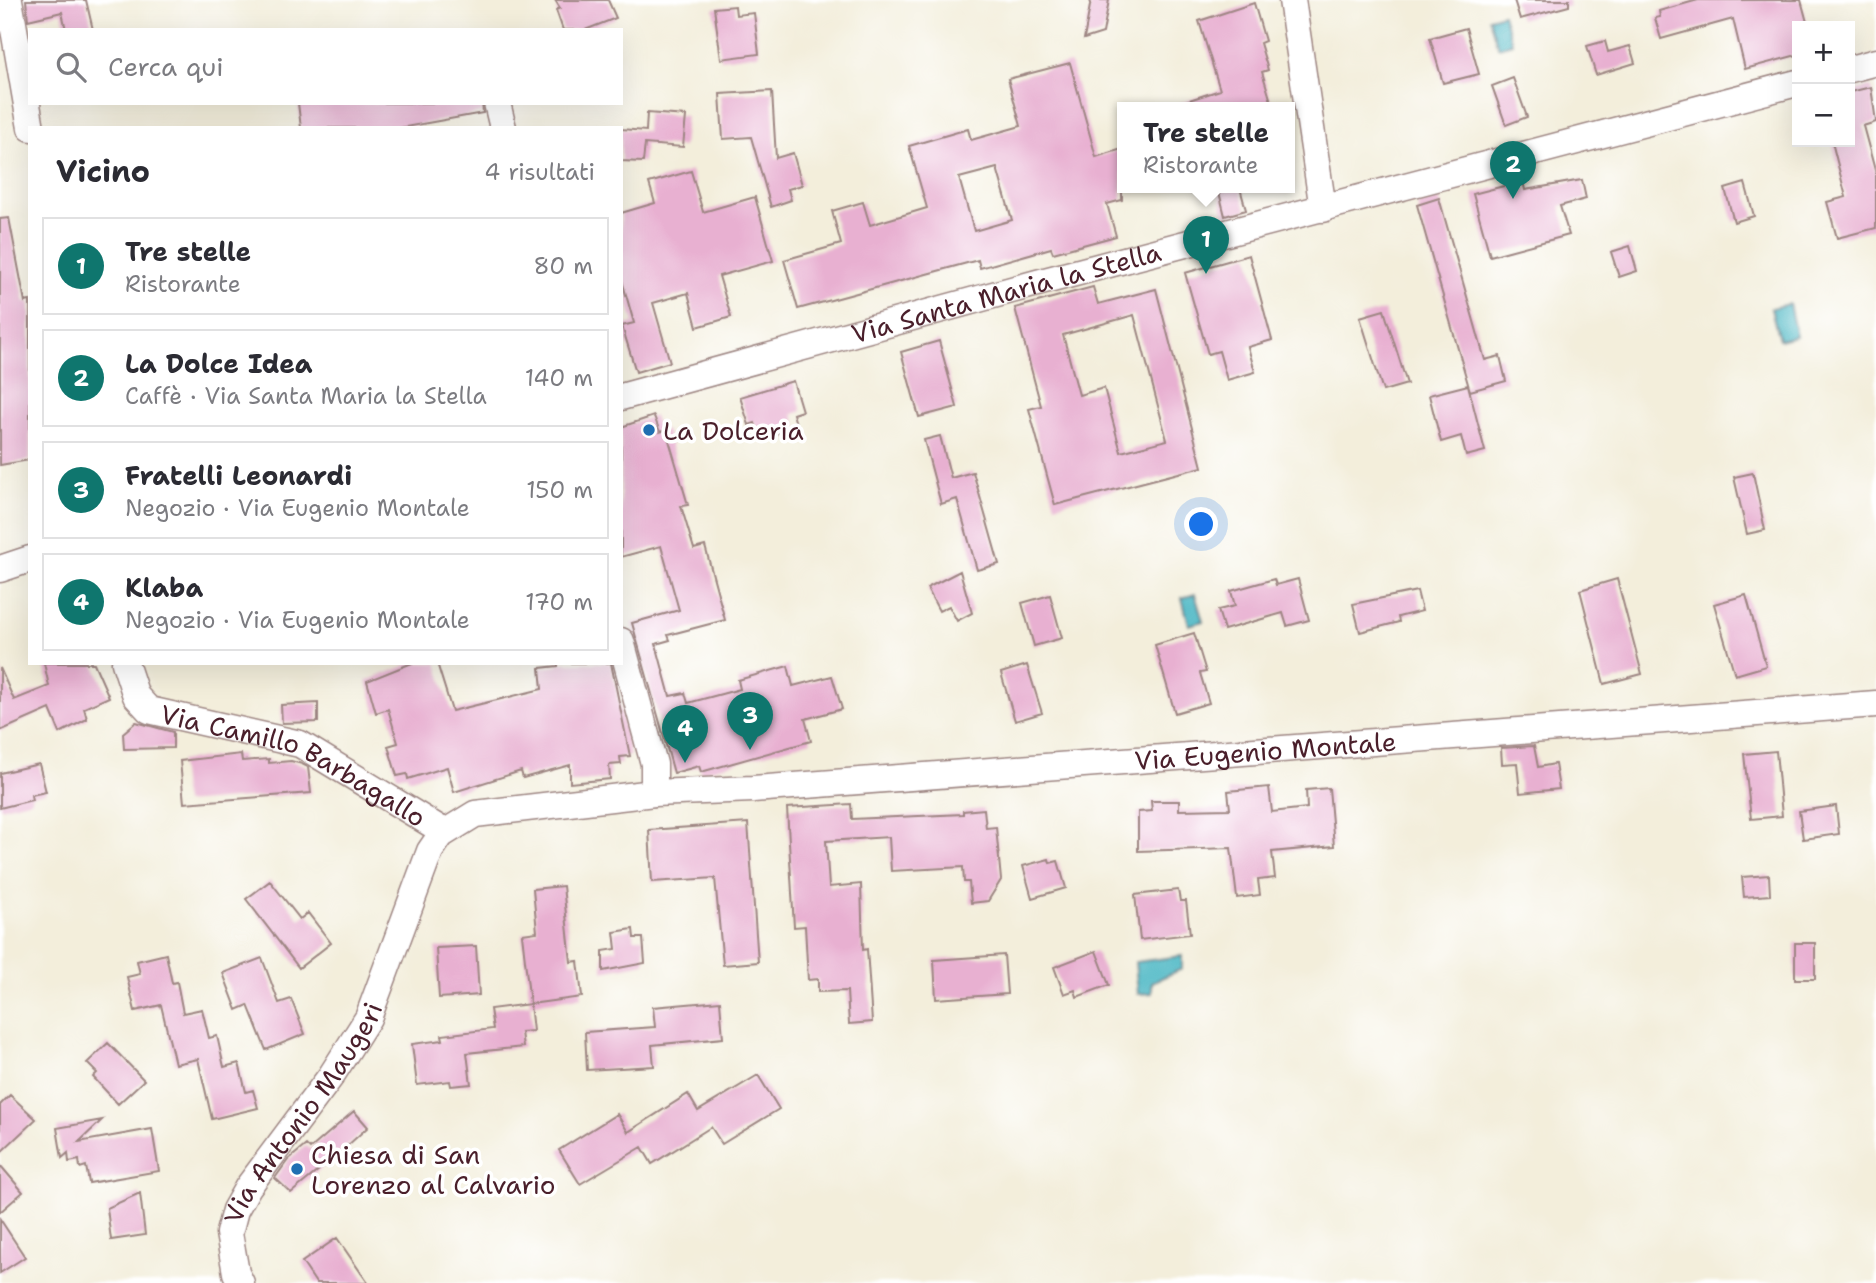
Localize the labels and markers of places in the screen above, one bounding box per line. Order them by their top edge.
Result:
pin: 2 [1490,141,1536,199]
pin: 1 [1183,216,1229,274]
place label: La Dolceria [663,413,804,448]
marker: La Dolceria [641,422,657,438]
pin: 3 [727,692,773,750]
pin: 4 [662,705,708,763]
place label: Chiesa di San Lorenzo al Calvario [311,1137,555,1202]
marker: Chiesa di San Lorenzo al Calvario [289,1161,305,1177]

